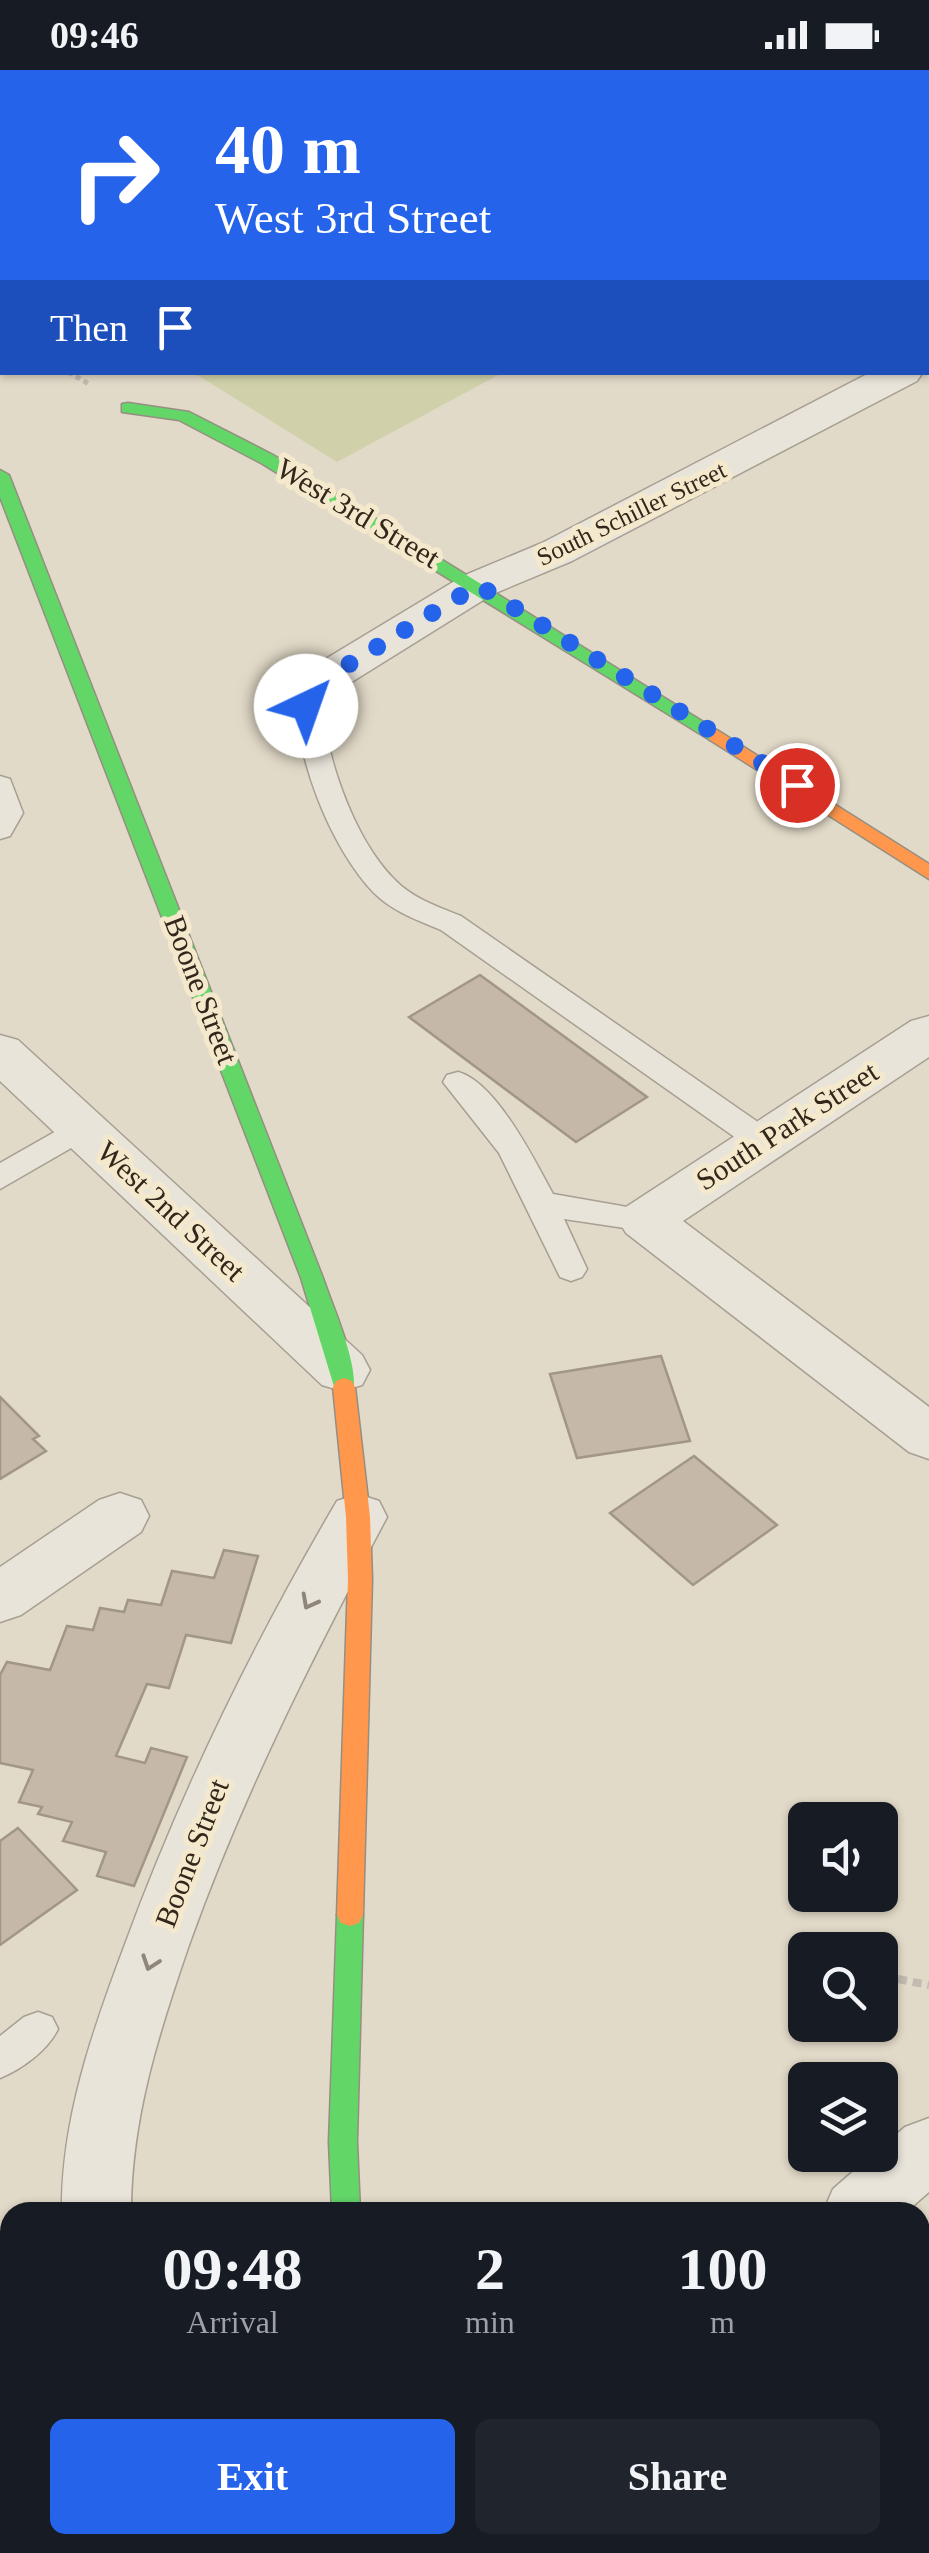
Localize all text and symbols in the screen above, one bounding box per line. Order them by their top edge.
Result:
text: 09:46 [50,14,139,56]
icon: right [50,110,180,240]
text: 40 m [215,111,361,188]
text: West 3rd Street [215,193,491,243]
icon: arrive [148,300,203,355]
text: Then [50,307,128,349]
street label: West 3rd Street [271,451,446,574]
street label: South Schiller Street [532,456,730,571]
position arrow [254,654,358,758]
pin [755,743,840,828]
icon: arrive [770,758,825,813]
street label: Boone Street [158,911,245,1069]
street label: South Park Street [690,1054,884,1197]
street label: West 2nd Street [91,1134,252,1288]
one-way arrow [302,1591,321,1609]
street label: Boone Street [148,1774,235,1931]
map controls [788,1802,898,2172]
button: sound [788,1802,898,1912]
button: search [788,1932,898,2042]
one-way arrow [142,1953,162,1970]
button: layers [788,2062,898,2172]
text: 09:48 [163,2236,303,2302]
text: 2 [475,2236,505,2302]
text: 100 [677,2236,767,2302]
text: Arrival [186,2304,279,2340]
text: min [465,2304,515,2340]
text: m [710,2304,735,2340]
button: Exit [50,2419,455,2534]
button: Share [475,2419,880,2534]

